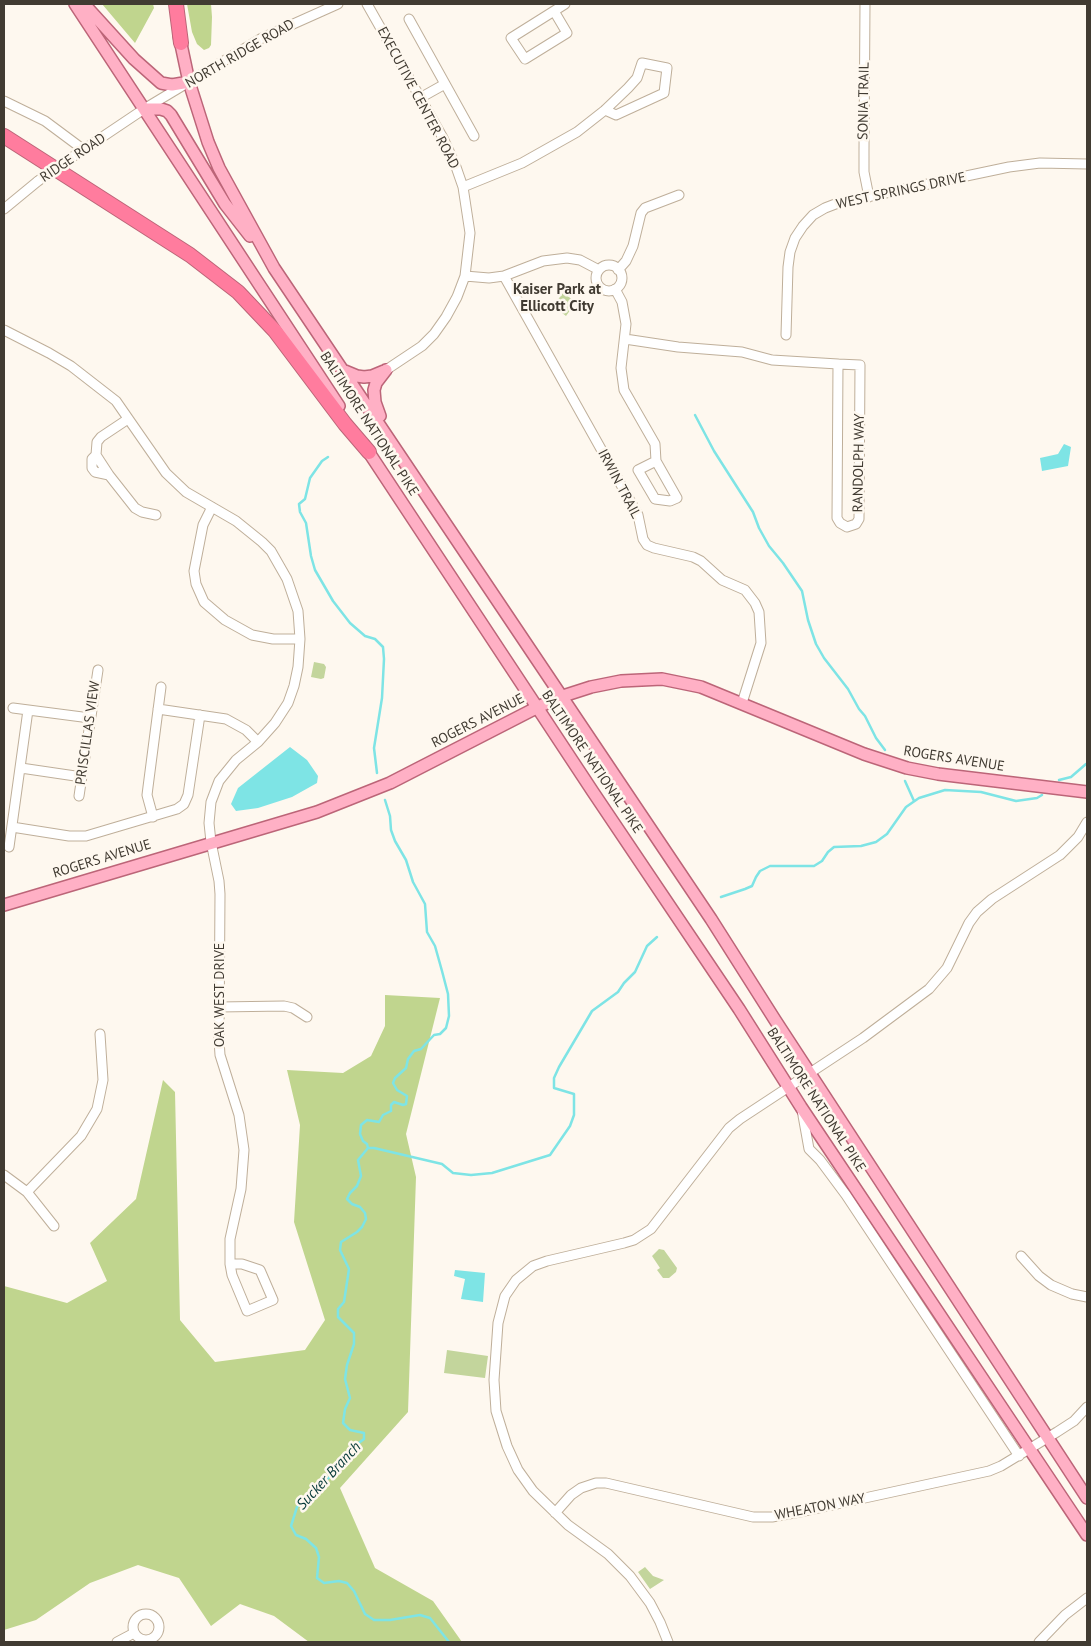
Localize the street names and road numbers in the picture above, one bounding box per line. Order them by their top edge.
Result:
street label: NORTH RIDGE ROAD [183,16,297,92]
street label: EXECUTIVE CENTER ROAD [373,24,463,172]
street label: SONIA TRAIL [855,62,873,140]
street label: RIDGE ROAD [37,130,109,186]
street label: WEST SPRINGS DRIVE [835,169,967,213]
street label: BALTIMORE NATIONAL PIKE [316,349,422,499]
street label: RANDOLPH WAY [850,413,868,513]
street label: IRWIN TRAIL [594,447,644,521]
street label: PRISCILLAS VIEW [72,680,104,786]
street label: BALTIMORE NATIONAL PIKE [538,687,646,837]
street label: ROGERS AVENUE [429,690,527,752]
street label: ROGERS AVENUE [902,743,1006,775]
street label: ROGERS AVENUE [51,836,153,882]
street label: OAK WEST DRIVE [212,943,228,1047]
street label: BALTIMORE NATIONAL PIKE [763,1025,869,1175]
street label: WHEATON WAY [773,1490,867,1524]

